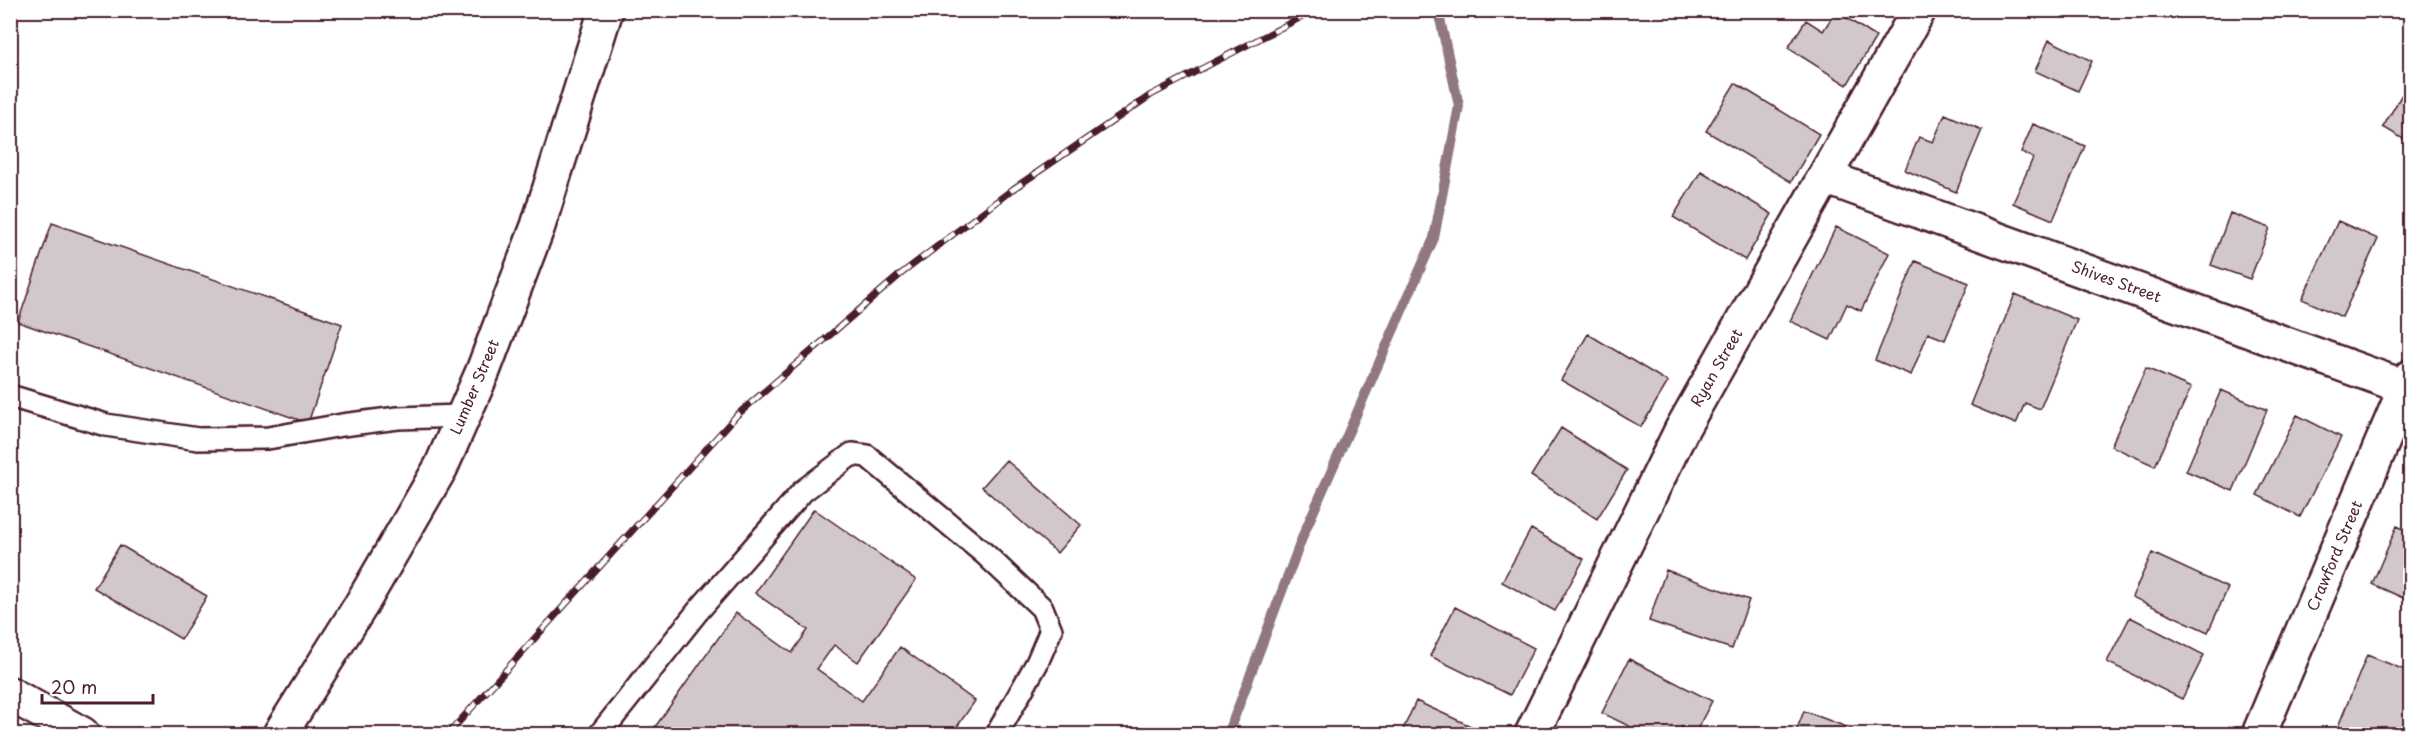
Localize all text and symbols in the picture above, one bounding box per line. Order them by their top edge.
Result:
street label: Shives Street [2068,254,2165,307]
street label: Ryan Street [1684,324,1747,411]
street label: Lumber Street [443,335,504,438]
street label: Crawford Street [2300,497,2367,614]
scale bar [42,667,153,705]
text: 20 m [51,673,97,700]

